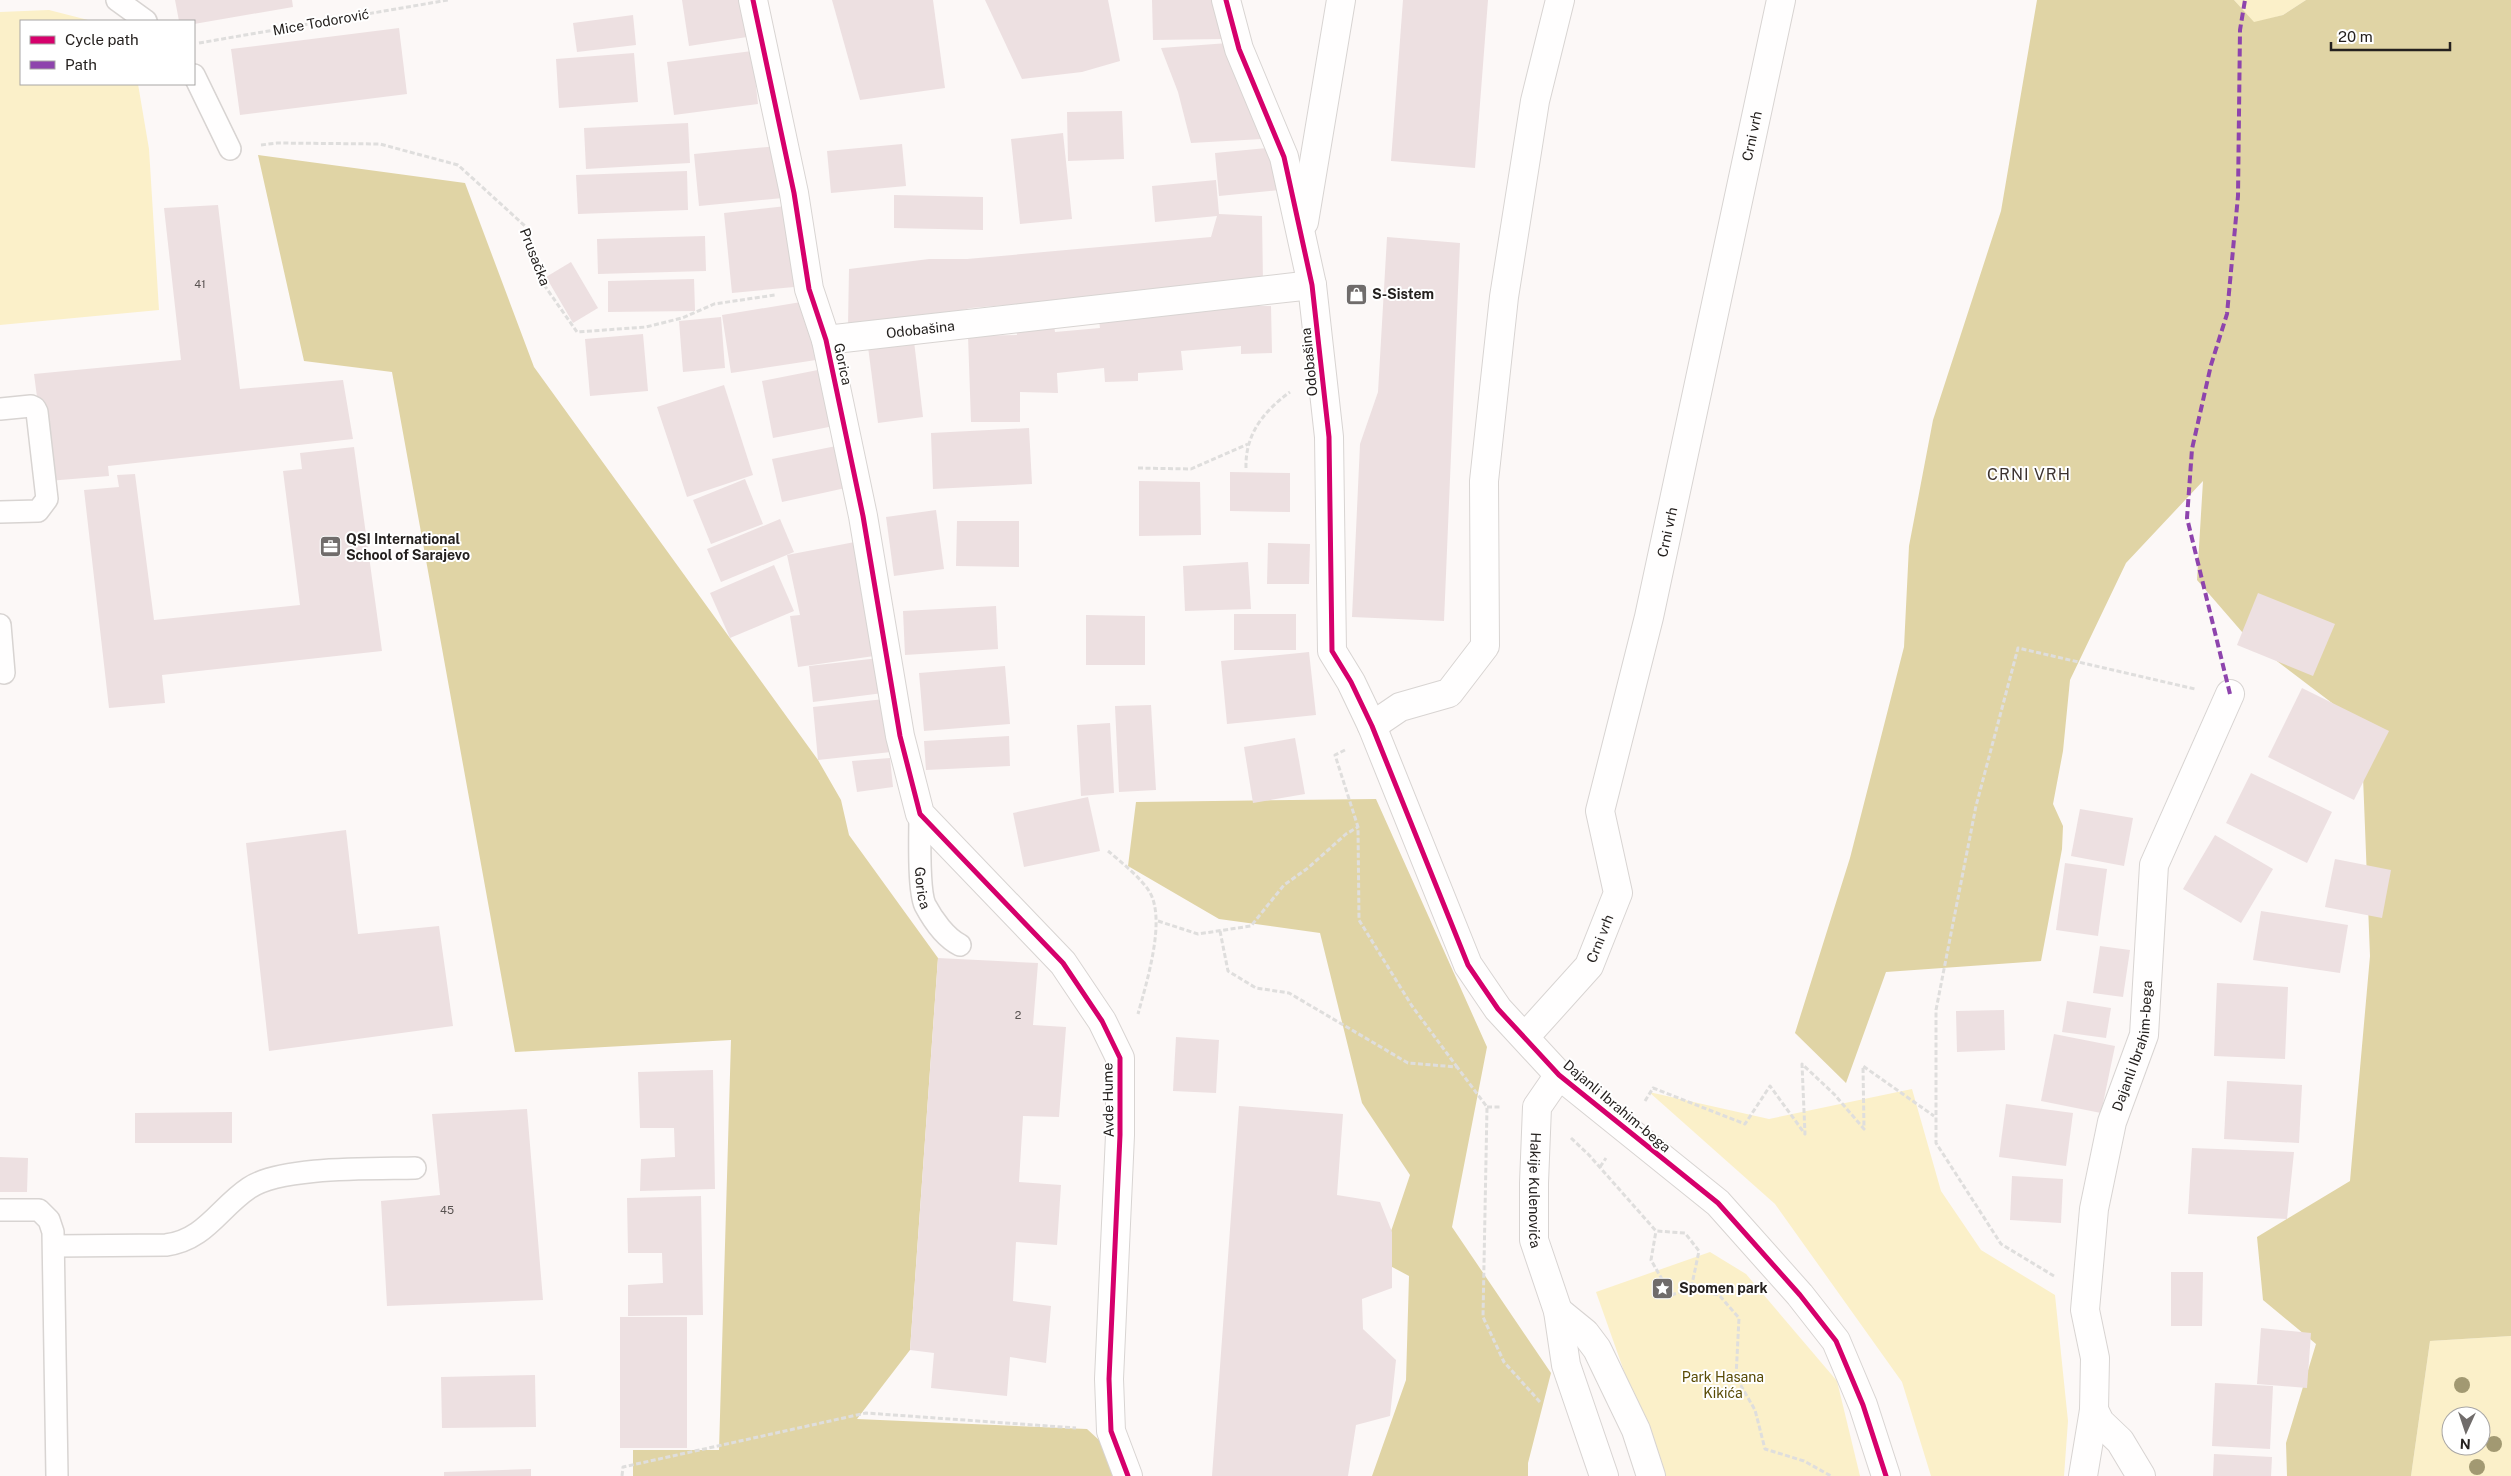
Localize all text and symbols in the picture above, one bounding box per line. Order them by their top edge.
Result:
street label: Mice Todorović [272,6,370,38]
legend [20,20,195,85]
scale bar [2331,20,2450,52]
text: 20 m [2338,28,2373,45]
text: Cycle path [65,31,139,48]
text: Path [65,56,97,73]
street label: Crni vrh [1739,110,1765,162]
street label: Prusačka [517,226,553,288]
house number: 41 [194,278,206,290]
shop icon: S-Sistem [1344,282,1368,306]
place label: S-Sistem [1372,286,1434,302]
street label: Odobašina [885,317,956,341]
street label: Odobašina [1297,327,1321,397]
street label: Gorica [831,342,855,386]
district label: CRNI VRH [1987,465,2071,484]
street label: Crni vrh [1654,506,1680,559]
place label: QSI International School of Sarajevo [346,531,470,563]
office icon: QSI International School of Sarajevo [318,535,342,559]
street label: Gorica [912,866,934,912]
street label: Crni vrh [1583,912,1617,965]
street label: Dajanli Ibrahim-bega [2109,980,2155,1113]
house number: 2 [1015,1009,1022,1021]
street label: Dajanli Ibrahim-bega [1560,1057,1674,1155]
street label: Avde Hume [1099,1063,1117,1137]
street label: Hakije Kulenovića [1526,1132,1544,1250]
house number: 45 [440,1204,454,1216]
place icon: Spomen park [1651,1276,1675,1300]
place label: Spomen park [1679,1280,1768,1296]
park label: Park Hasana Kikića [1682,1369,1764,1401]
north arrow [2441,1406,2491,1456]
text: N [2459,1436,2471,1452]

